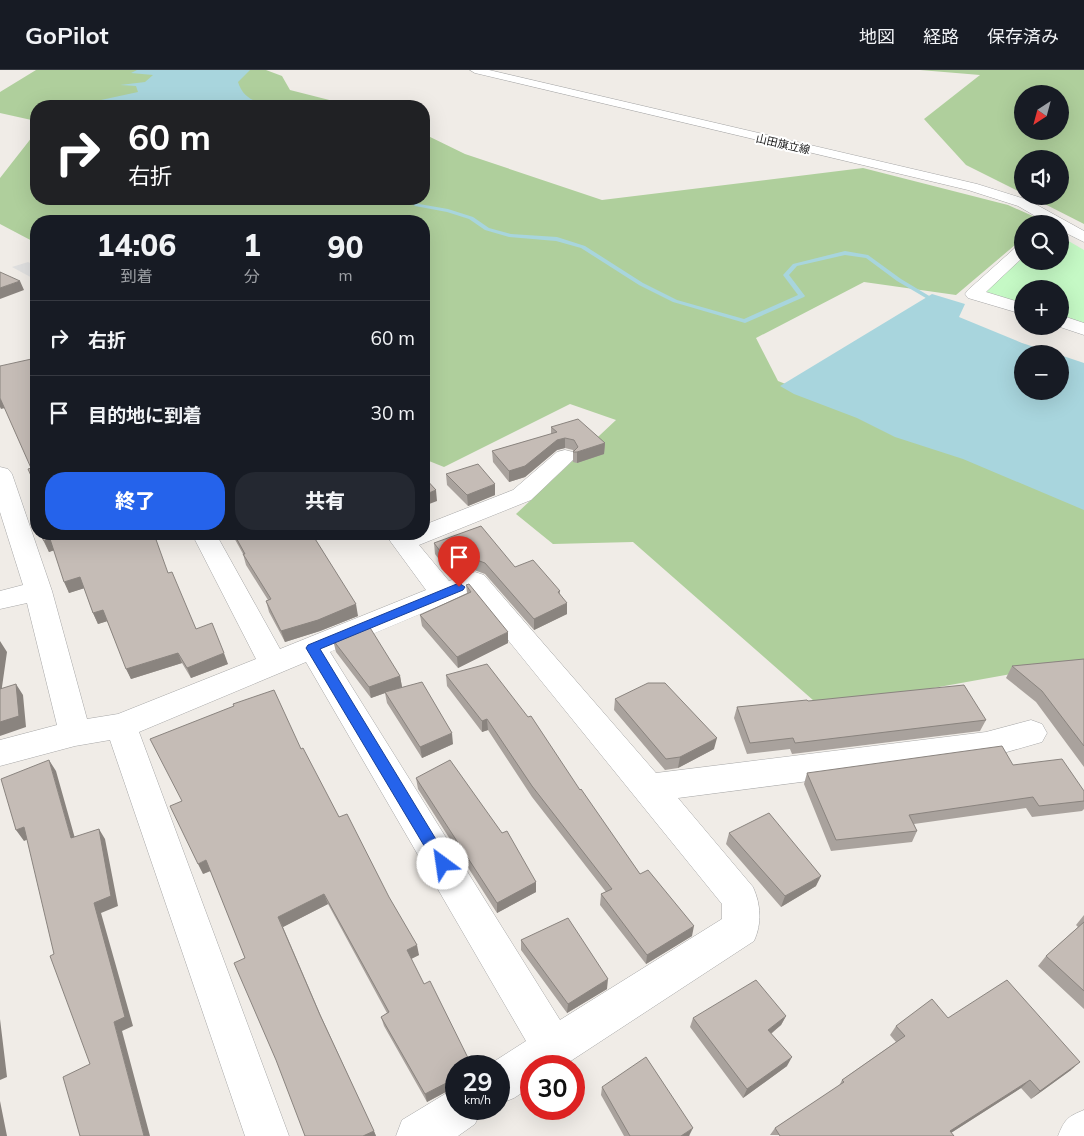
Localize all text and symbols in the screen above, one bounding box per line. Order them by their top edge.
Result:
text: GoPilot [25,20,109,50]
text: 地図 [859,25,895,48]
text: 経路 [923,25,959,48]
text: 保存済み [987,25,1059,48]
north arrow [1014,85,1069,140]
map controls [1014,85,1069,400]
text: 60 m [128,115,211,159]
icon: right [45,120,110,185]
street label: 山田旗立線 [755,131,811,157]
button: sound [1014,150,1069,205]
text: 右折 [128,162,172,190]
button: search [1014,215,1069,270]
text: 14:06 [97,226,176,264]
text: 1 [243,226,261,264]
text: 90 [327,228,363,266]
text: m [338,265,352,285]
text: 到着 [120,266,152,286]
text: 分 [244,266,260,286]
button: + [1014,280,1069,335]
icon: right [45,324,73,352]
text: 60 m [371,326,415,350]
text: 右折 [88,328,126,352]
button: − [1014,345,1069,400]
icon: arrive [45,399,73,427]
text: 30 m [371,401,415,425]
text: 目的地に到着 [88,403,202,427]
button: 終了 [45,472,225,530]
button: 共有 [235,472,415,530]
pin [438,536,480,587]
icon: arrive [445,543,473,571]
position arrow [416,837,468,889]
speed limit sign: 30 [520,1055,585,1120]
text: 29 [462,1066,493,1097]
text: km/h [464,1092,491,1107]

